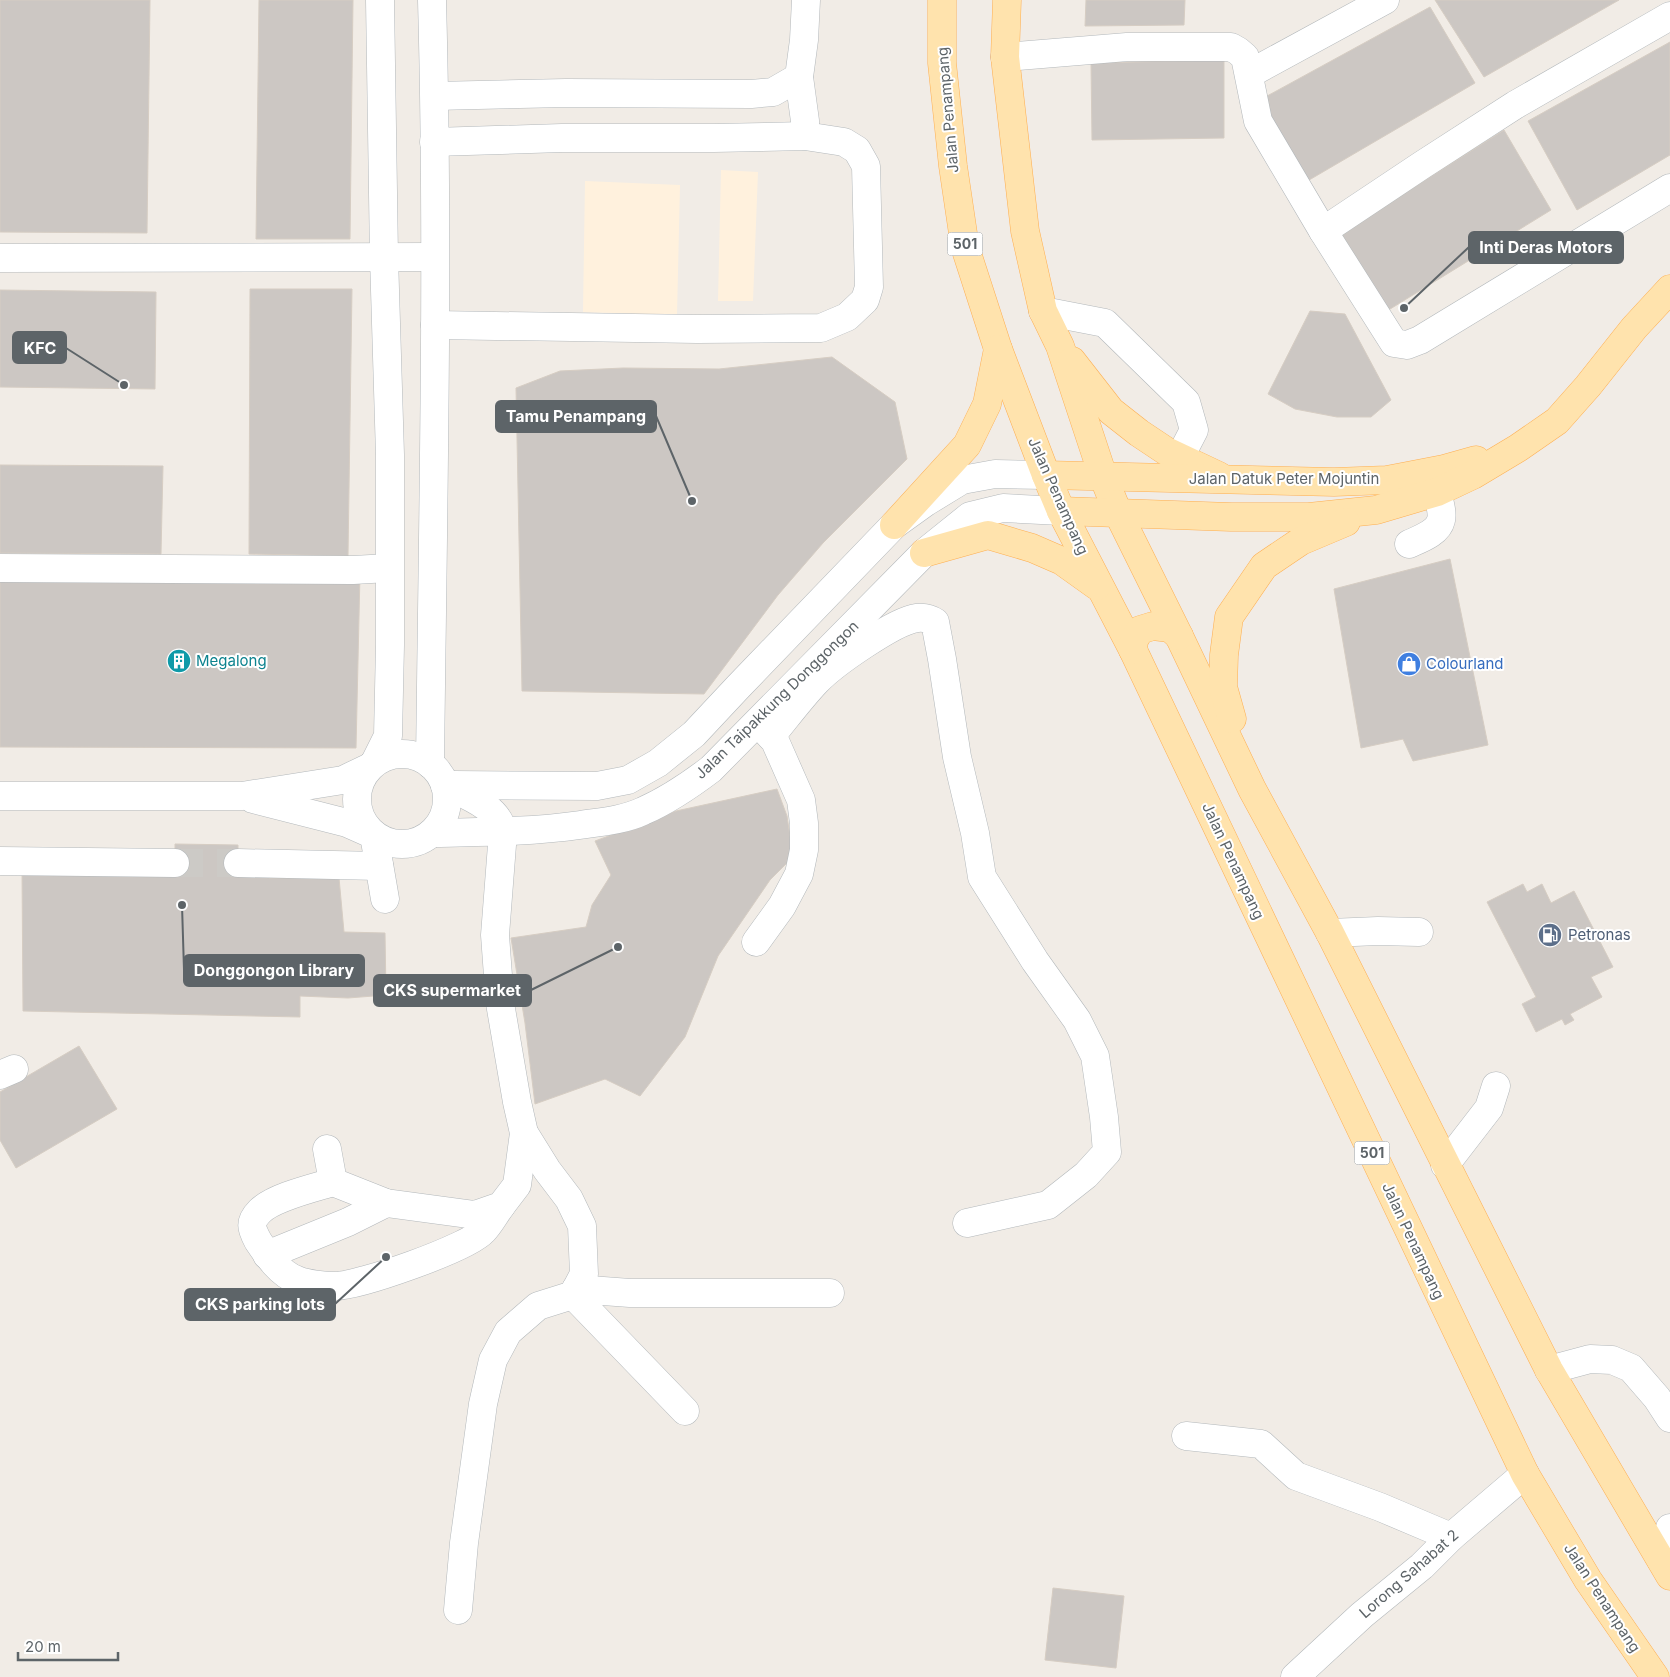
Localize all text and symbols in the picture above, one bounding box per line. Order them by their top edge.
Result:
street label: Jalan Penampang [933,46,962,174]
road number: 501 [948,232,982,255]
callout: Inti Deras Motors [1469,232,1623,263]
text: Inti Deras Motors [1479,237,1613,257]
callout: KFC [13,332,66,363]
text: KFC [24,338,57,358]
callout: Tamu Penampang [496,401,656,432]
text: Tamu Penampang [506,406,646,426]
street label: Jalan Penampang [1024,434,1093,557]
street label: Jalan Datuk Peter Mojuntin [1189,469,1379,488]
street label: Jalan Taipakkung Donggongon [691,616,862,783]
building icon: Megalong [166,648,192,674]
place label: Megalong [196,651,267,670]
shop icon: Colourland [1396,651,1422,677]
place label: Colourland [1426,654,1503,673]
street label: Jalan Penampang [1198,799,1269,922]
fuel station icon: Petronas [1537,922,1563,948]
place label: Petronas [1568,925,1631,944]
callout: Donggongon Library [184,955,364,986]
text: Donggongon Library [194,960,355,980]
callout: CKS supermarket [374,975,531,1006]
text: CKS supermarket [383,980,521,1000]
road number: 501 [1354,1142,1390,1164]
street label: Jalan Penampang [1378,1179,1449,1302]
callout: CKS parking lots [185,1289,335,1320]
text: CKS parking lots [195,1294,325,1314]
street label: Lorong Sahabat 2 [1355,1525,1462,1622]
street label: Jalan Penampang [1560,1539,1645,1656]
scale bar [18,1630,118,1662]
text: 20 m [25,1637,61,1656]

